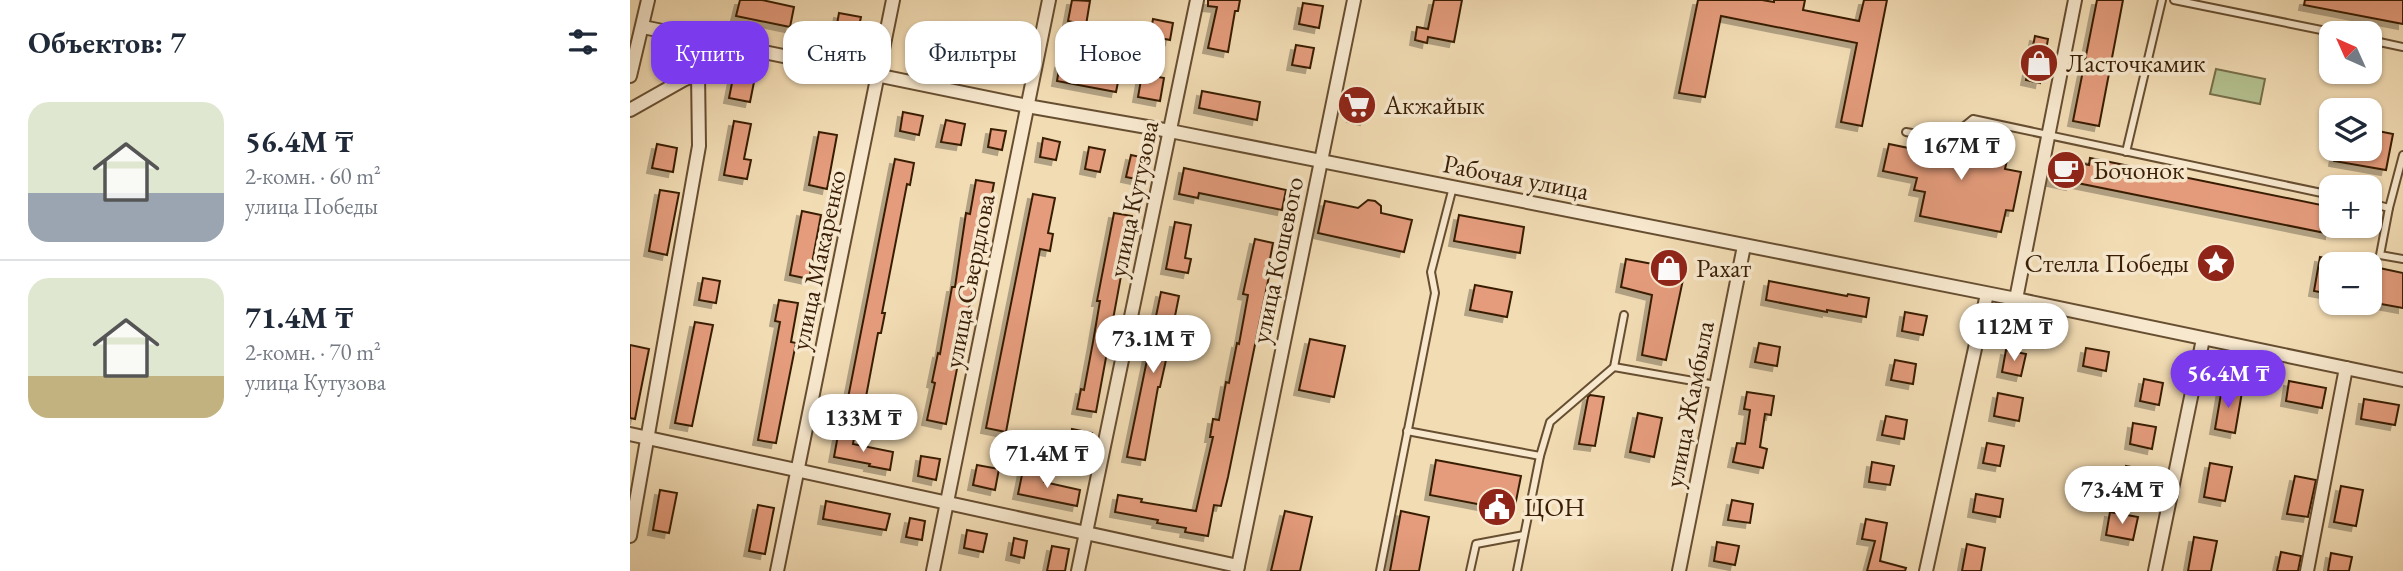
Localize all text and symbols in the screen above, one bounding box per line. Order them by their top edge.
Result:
chip: Купить [651,21,769,84]
chip: Снять [783,21,891,84]
chip: Фильтры [905,21,1041,84]
chip: Новое [1055,21,1165,84]
north arrow [2319,21,2382,84]
map controls [2319,21,2382,315]
text: Объектов: 7 [28,23,186,62]
icon: filters [564,23,602,61]
shop icon: Ласточкамик [2018,42,2060,84]
place label: Ласточкамик [2066,46,2206,80]
supermarket icon: Акжайык [1336,84,1378,126]
place label: Акжайык [1383,88,1485,122]
button: layers [2319,98,2382,161]
street label: улица Кутузова [1100,117,1166,280]
text: 56.4M ₸ [245,122,353,161]
pin: 167M ₸ [1904,122,2018,182]
icon: home [84,130,168,214]
text: 167M ₸ [1922,130,2000,160]
street label: Рабочая улица [1440,146,1592,208]
cafe icon: Бочонок [2045,149,2087,191]
place label: Бочонок [2093,153,2185,187]
text: 2-комн. · 60 m² [245,161,381,191]
street label: улица Макаренко [782,167,854,353]
street label: улица Кошевого [1243,174,1311,346]
button: + [2319,175,2382,238]
street label: улица Свердлова [935,190,1003,371]
text: улица Победы [245,191,378,221]
place icon: Стелла Победы [2195,242,2237,284]
place label: Стелла Победы [2025,246,2189,280]
shop icon: Рахат [1648,247,1690,289]
place label: Рахат [1696,251,1752,285]
button: − [2319,252,2382,315]
text: 71.4M ₸ [245,298,353,337]
pin: 112M ₸ [1957,304,2071,363]
icon: home [84,306,168,390]
text: 112M ₸ [1975,311,2053,341]
pin: 73.1M ₸ [1088,316,1218,375]
street label: улица Жамбыла [1656,317,1722,490]
text: 73.1M ₸ [1112,323,1194,353]
text: 2-комн. · 70 m² [245,337,381,367]
pin: 56.4M ₸ [2163,350,2293,410]
text: 56.4M ₸ [2187,358,2269,388]
text: улица Кутузова [245,367,386,397]
pin: 133M ₸ [806,394,920,454]
text: 133M ₸ [824,402,902,432]
pin: 71.4M ₸ [982,430,1112,490]
text: 71.4M ₸ [1006,438,1088,468]
pin: 73.4M ₸ [2057,466,2187,526]
text: 73.4M ₸ [2081,474,2163,504]
public building icon: ЦОН [1476,486,1518,528]
place label: ЦОН [1524,490,1585,524]

